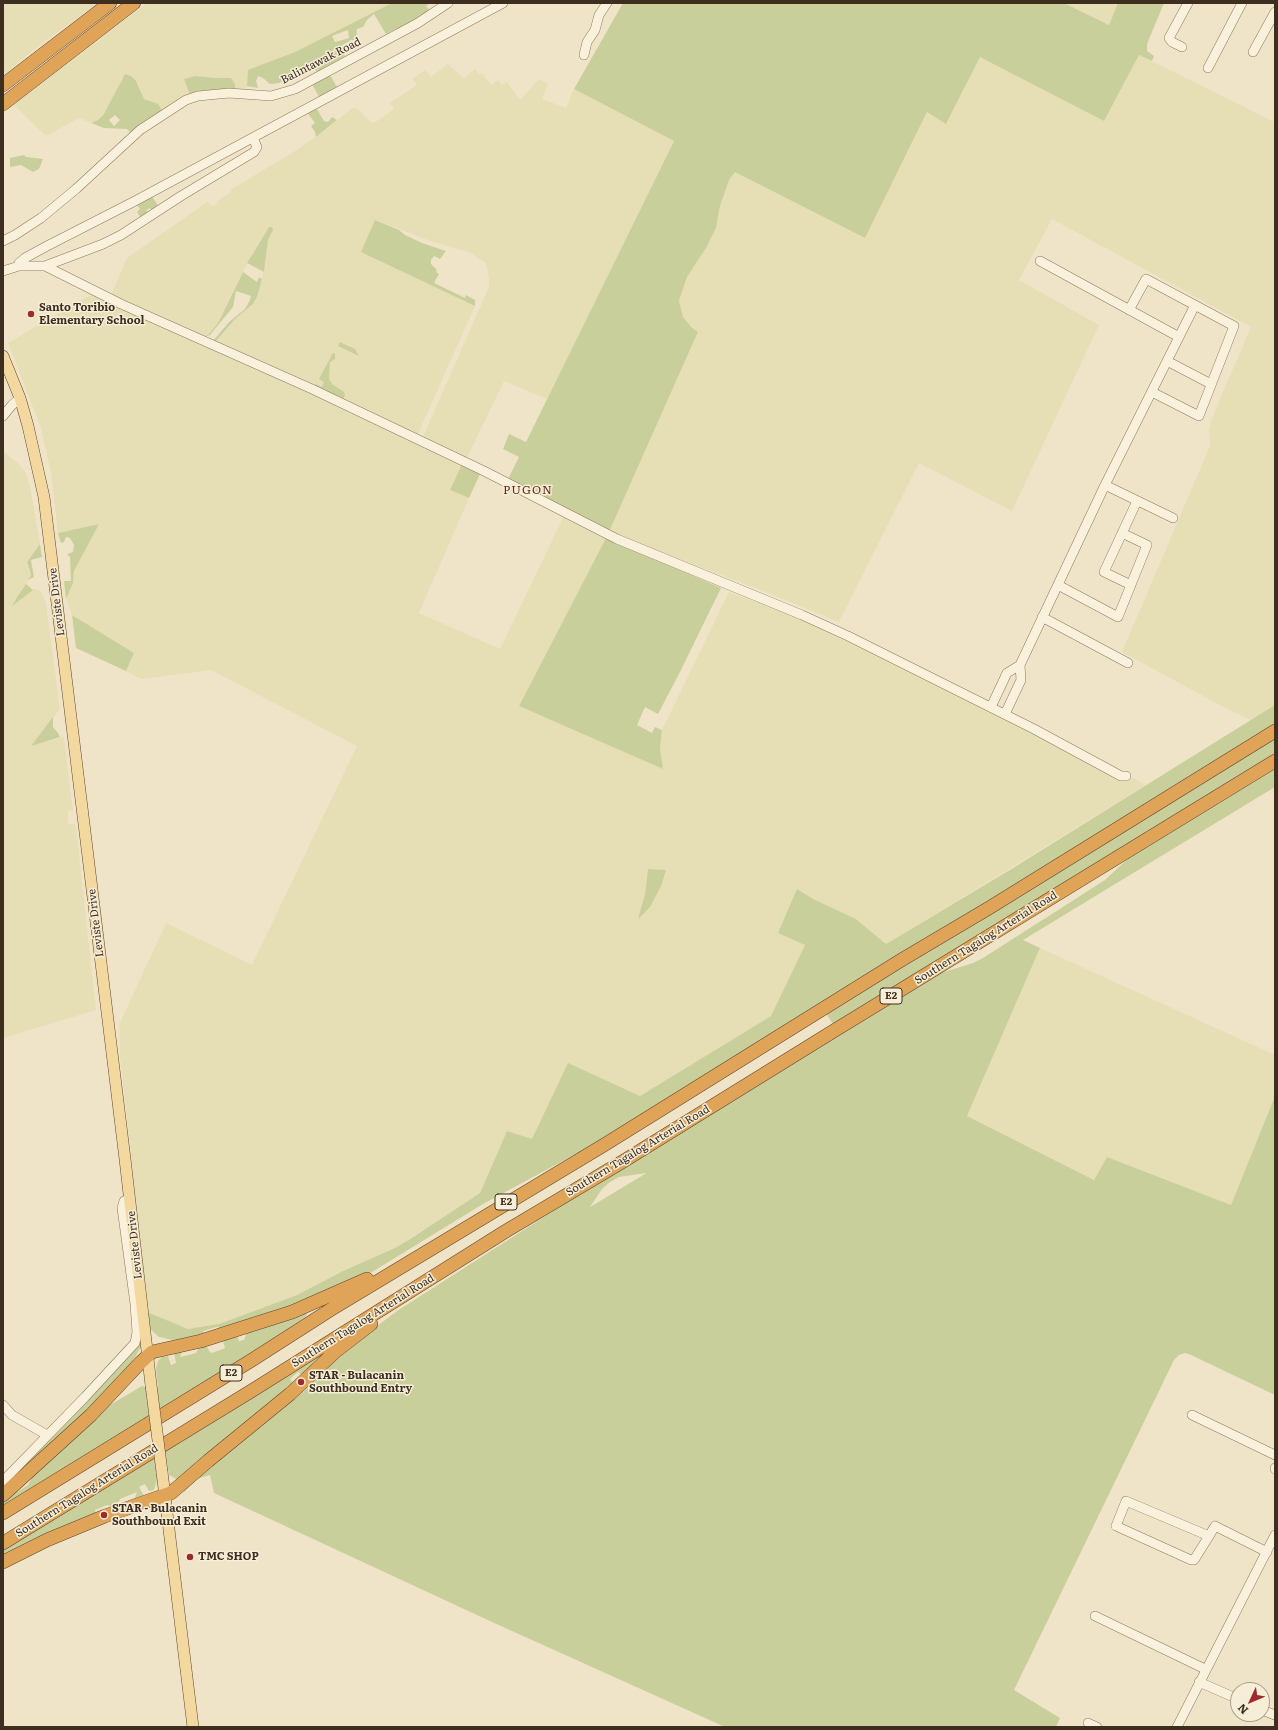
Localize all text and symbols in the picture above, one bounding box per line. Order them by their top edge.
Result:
street label: Balintawak Road [279,35,363,87]
place label: Santo Toribio Elementary School [39,301,144,327]
marker: Santo Toribio Elementary School [26,309,36,319]
district label: PUGON [503,483,553,497]
street label: Leviste Drive [46,567,68,637]
street label: Leviste Drive [85,888,107,958]
street label: Southern Tagalog Arterial Road [912,889,1060,987]
road number: E2 [880,988,902,1004]
street label: Southern Tagalog Arterial Road [564,1103,712,1199]
road number: E2 [495,1194,517,1210]
street label: Leviste Drive [125,1210,145,1280]
street label: Southern Tagalog Arterial Road [289,1272,437,1370]
road number: E2 [220,1365,242,1381]
place label: STAR - Bulacanin Southbound Entry [309,1369,412,1395]
marker: STAR - Bulacanin Southbound Entry [296,1377,306,1387]
street label: Southern Tagalog Arterial Road [13,1442,161,1540]
place label: STAR - Bulacanin Southbound Exit [112,1502,207,1528]
marker: STAR - Bulacanin Southbound Exit [99,1510,109,1520]
place label: TMC SHOP [198,1550,259,1564]
marker: TMC SHOP [185,1552,195,1562]
north arrow [1230,1682,1270,1722]
text: N [1233,1701,1251,1719]

